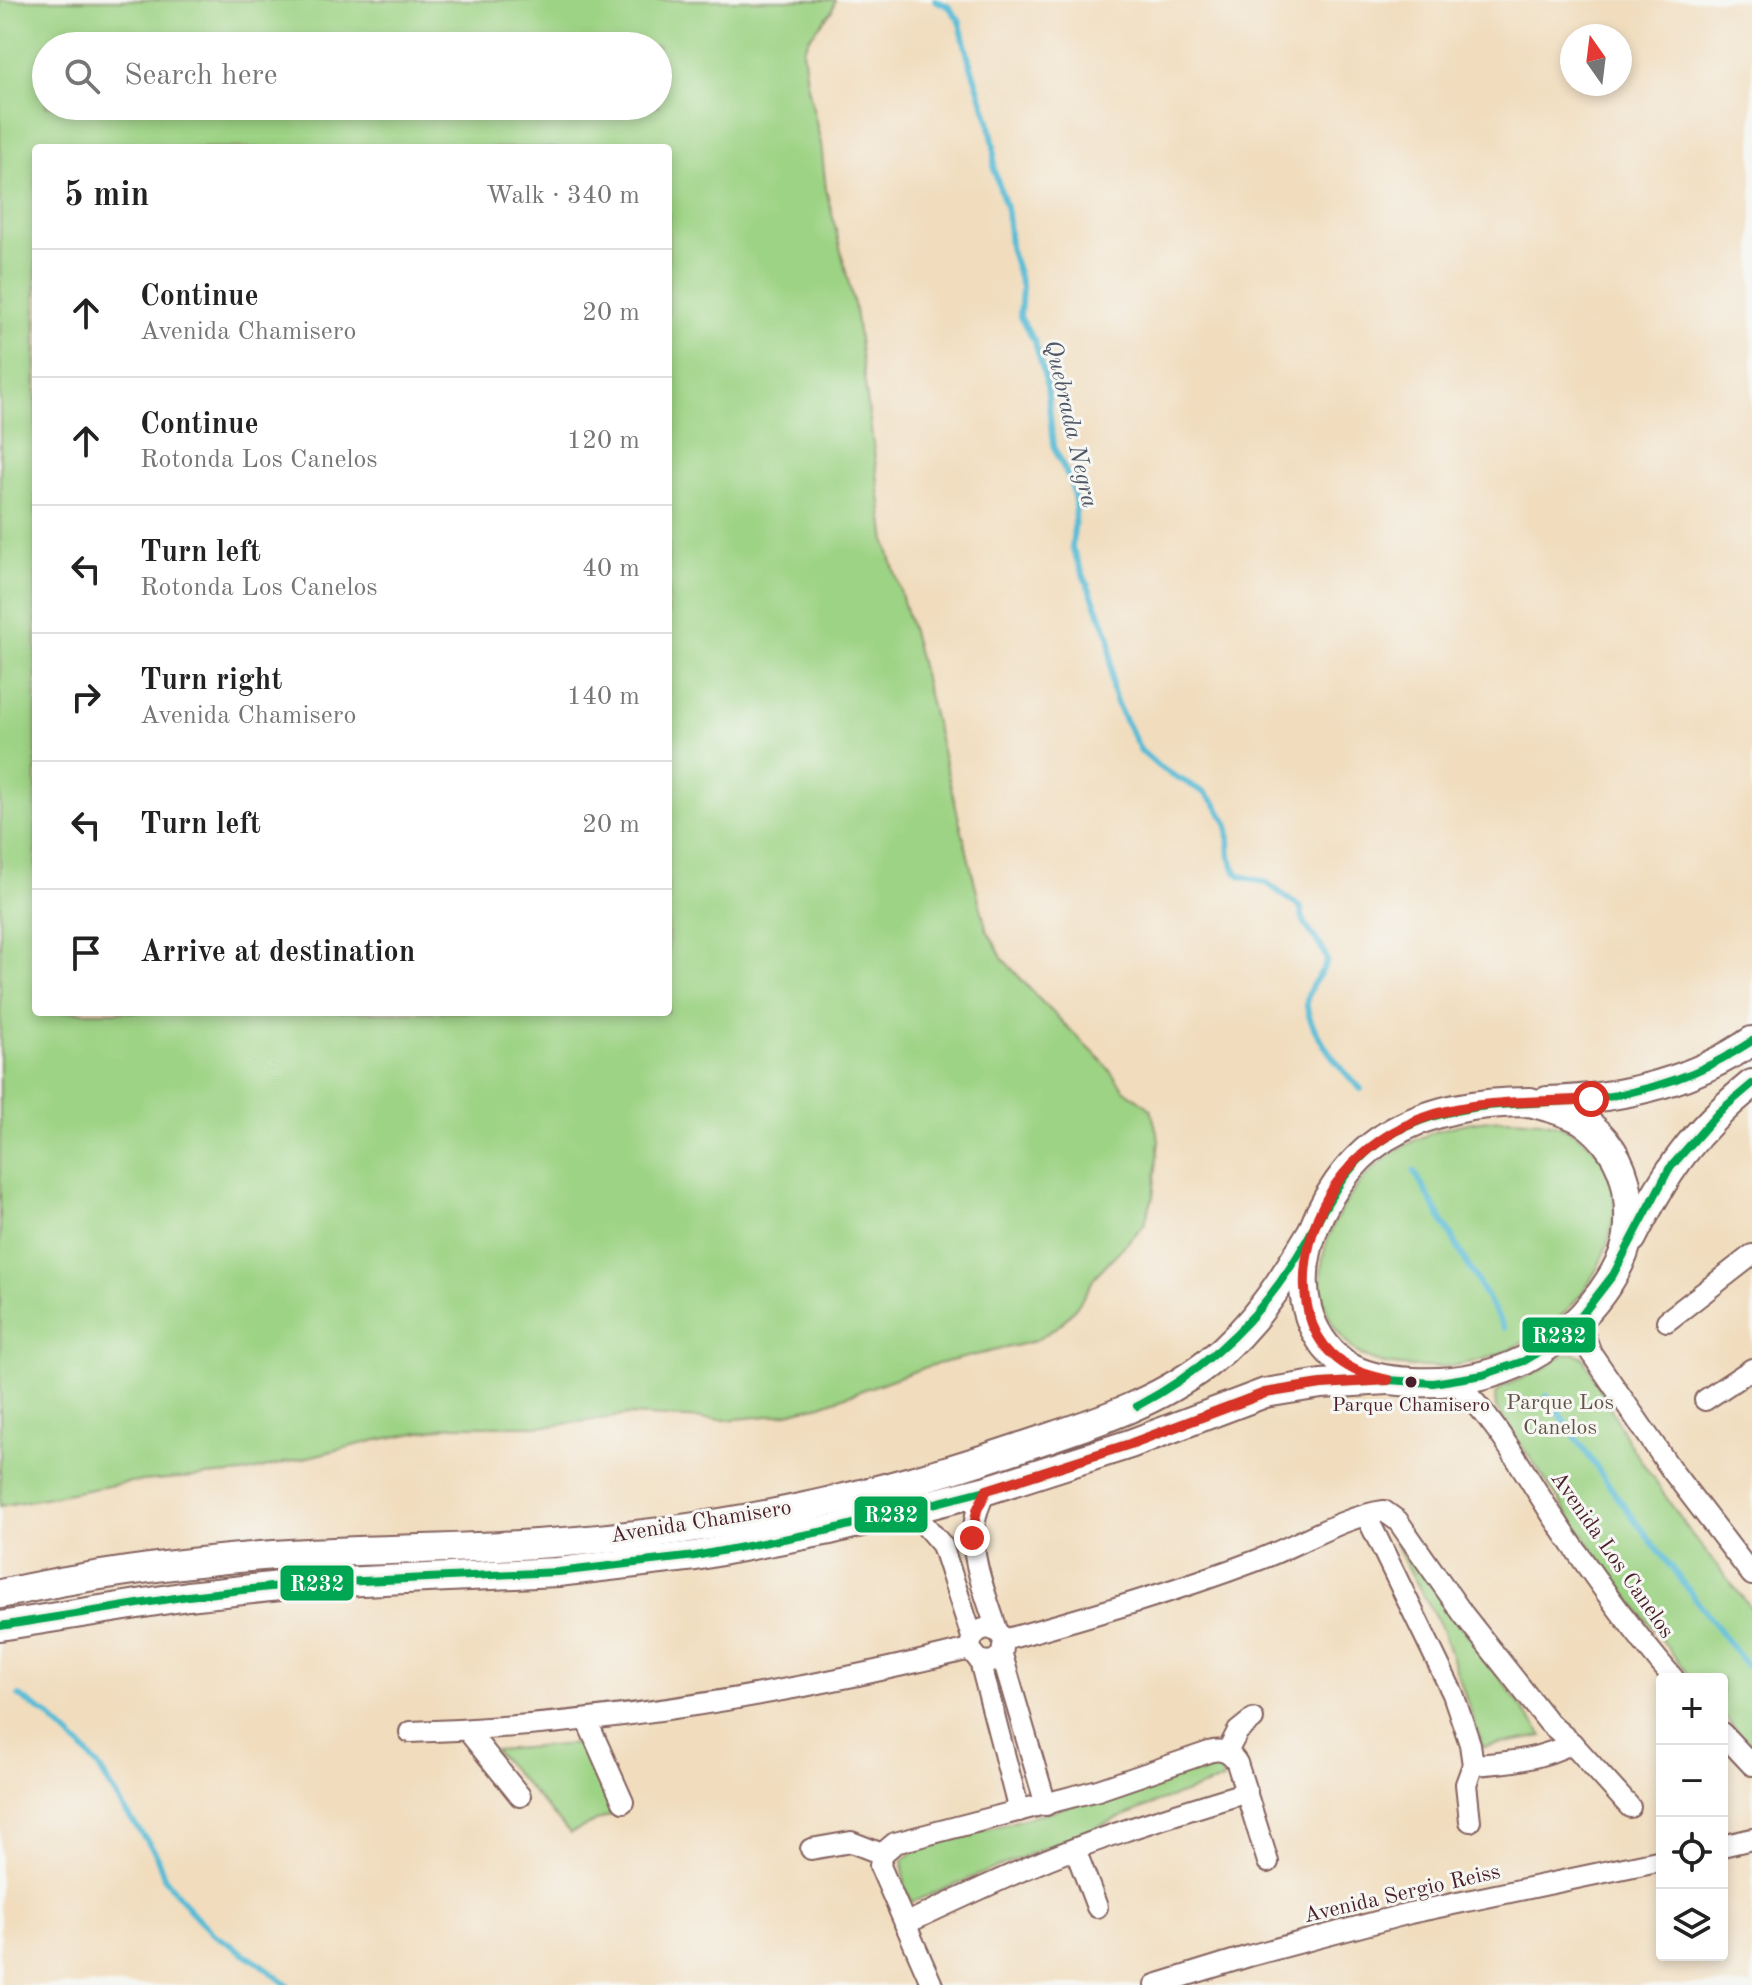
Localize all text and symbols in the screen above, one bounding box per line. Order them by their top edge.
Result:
north arrow [1560,24,1632,96]
search box [32,32,672,120]
icon: search [60,54,104,98]
text: Search here [124,61,278,91]
text: 5 min [64,179,149,213]
text: Walk · 340 m [486,183,640,209]
text: Continue [140,282,259,312]
icon: ahead [64,291,108,335]
text: 20 m [582,300,640,326]
text: Avenida Chamisero [140,319,356,345]
water label: Quebrada Negra [1039,338,1101,510]
text: Continue [140,410,259,440]
icon: ahead [64,419,108,463]
text: 120 m [567,428,640,454]
text: Rotonda Los Canelos [140,447,378,473]
text: Turn left [140,538,261,568]
icon: left [64,547,108,591]
text: 40 m [582,556,640,582]
text: Rotonda Los Canelos [140,575,378,601]
text: Turn right [140,666,282,696]
icon: right [64,675,108,719]
text: 140 m [567,684,640,710]
text: Avenida Chamisero [140,703,356,729]
icon: left [64,803,108,847]
text: Turn left [140,810,261,840]
text: 20 m [582,812,640,838]
icon: arrive [64,931,108,975]
text: Arrive at destination [140,938,415,968]
route start [1573,1081,1609,1117]
line badge: R232 [1521,1316,1597,1354]
text: R232 [1532,1326,1586,1348]
marker: Parque Chamisero [1403,1374,1419,1390]
park label: Parque Los Canelos [1506,1392,1614,1439]
place label: Parque Chamisero [1332,1396,1490,1416]
street label: Avenida Los Canelos [1546,1468,1678,1642]
line badge: R232 [853,1495,929,1534]
street label: Avenida Chamisero [609,1497,793,1547]
text: R232 [864,1505,918,1527]
route end [954,1520,990,1556]
line badge: R232 [279,1564,355,1602]
text: R232 [290,1574,344,1596]
map controls [1656,1673,1728,1961]
button: + [1656,1673,1728,1745]
button: − [1656,1745,1728,1817]
button: locate [1656,1817,1728,1889]
street label: Avenida Sergio Reiss [1302,1861,1502,1927]
button: layers [1656,1889,1728,1961]

